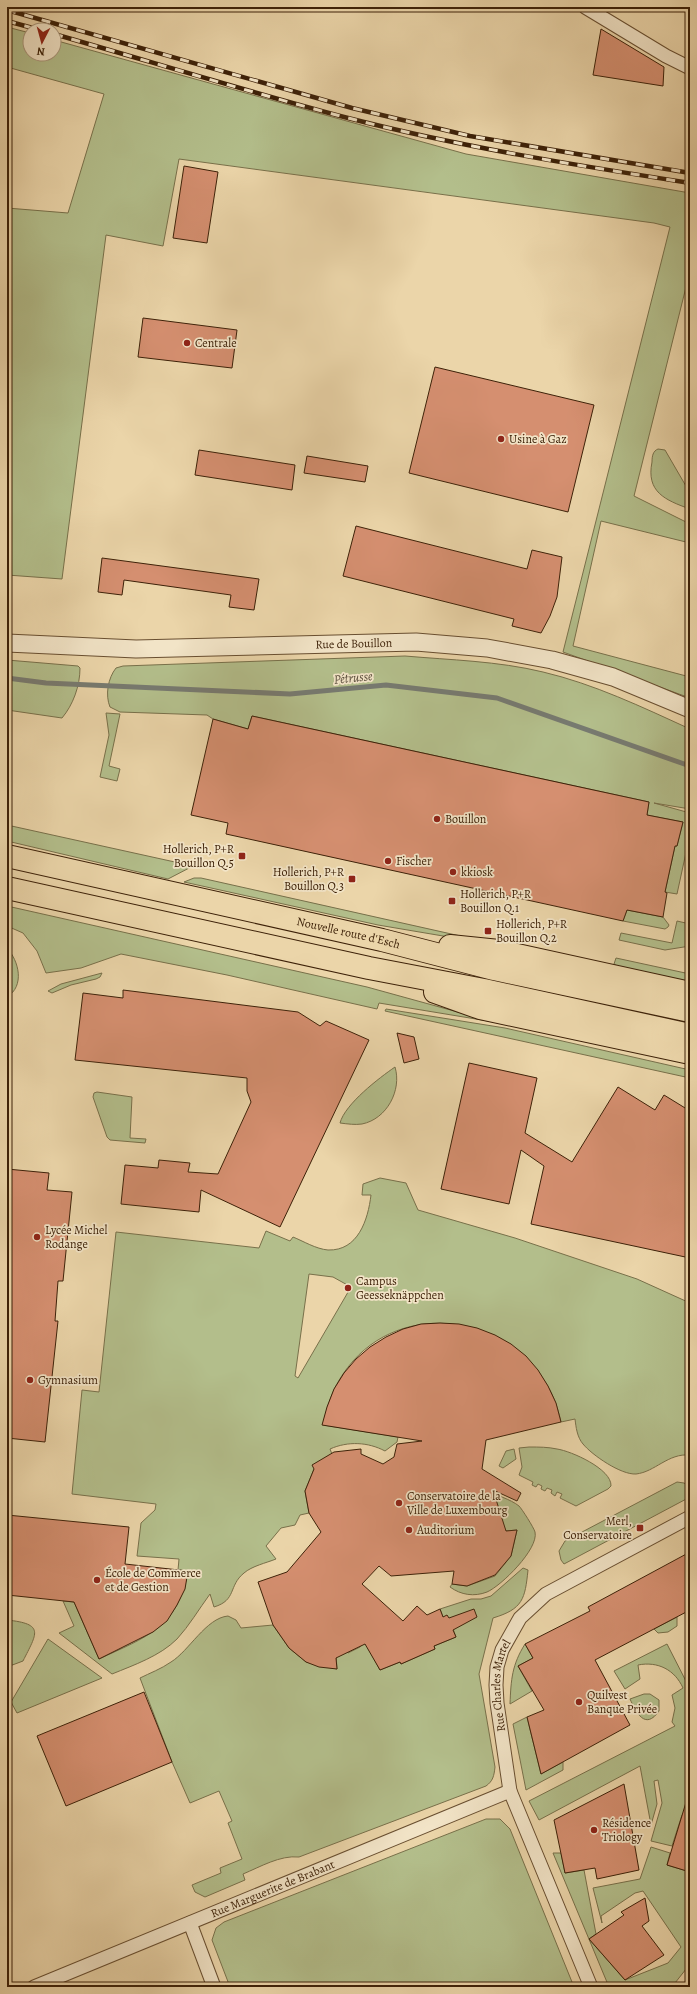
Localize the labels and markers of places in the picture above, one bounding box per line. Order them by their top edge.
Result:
place label: Centrale [195,335,237,351]
marker: Centrale [182,338,192,348]
place label: Usine à Gaz [509,431,567,447]
marker: Usine à Gaz [496,434,506,444]
place label: Bouillon [445,811,487,827]
marker: Bouillon [432,814,442,824]
place label: Hollerich, P+R Bouillon Q.5 [163,841,235,871]
marker: Hollerich, P+R Bouillon Q.5 [237,851,247,861]
place label: Fischer [396,853,432,869]
marker: Fischer [383,856,393,866]
place label: Hollerich, P+R Bouillon Q.3 [273,864,345,894]
place label: kkiosk [461,864,493,880]
marker: kkiosk [448,867,458,877]
marker: Hollerich, P+R Bouillon Q.3 [347,874,357,884]
place label: Hollerich, P+R Bouillon Q.1 [460,886,532,916]
marker: Hollerich, P+R Bouillon Q.1 [447,896,457,906]
place label: Hollerich, P+R Bouillon Q.2 [496,916,568,946]
marker: Hollerich, P+R Bouillon Q.2 [483,926,493,936]
place label: Lycée Michel Rodange [45,1222,107,1252]
marker: Lycée Michel Rodange [32,1232,42,1242]
place label: Campus Geesseknäppchen [356,1273,444,1303]
marker: Campus Geesseknäppchen [343,1283,353,1293]
place label: Gymnasium [38,1372,98,1388]
marker: Gymnasium [25,1375,35,1385]
place label: Conservatoire de la Ville de Luxembourg [406,1488,508,1518]
marker: Conservatoire de la Ville de Luxembourg [394,1498,404,1508]
place label: Merl, Conservatoire [563,1513,632,1543]
place label: Auditorium [416,1522,474,1538]
marker: Merl, Conservatoire [635,1523,645,1533]
marker: Auditorium [404,1525,414,1535]
place label: École de Commerce et de Gestion [105,1565,201,1595]
marker: École de Commerce et de Gestion [92,1575,102,1585]
place label: Quilvest Banque Privée [587,1687,657,1717]
marker: Quilvest Banque Privée [574,1697,584,1707]
place label: Résidence Triology [602,1815,651,1845]
marker: Résidence Triology [589,1825,599,1835]

